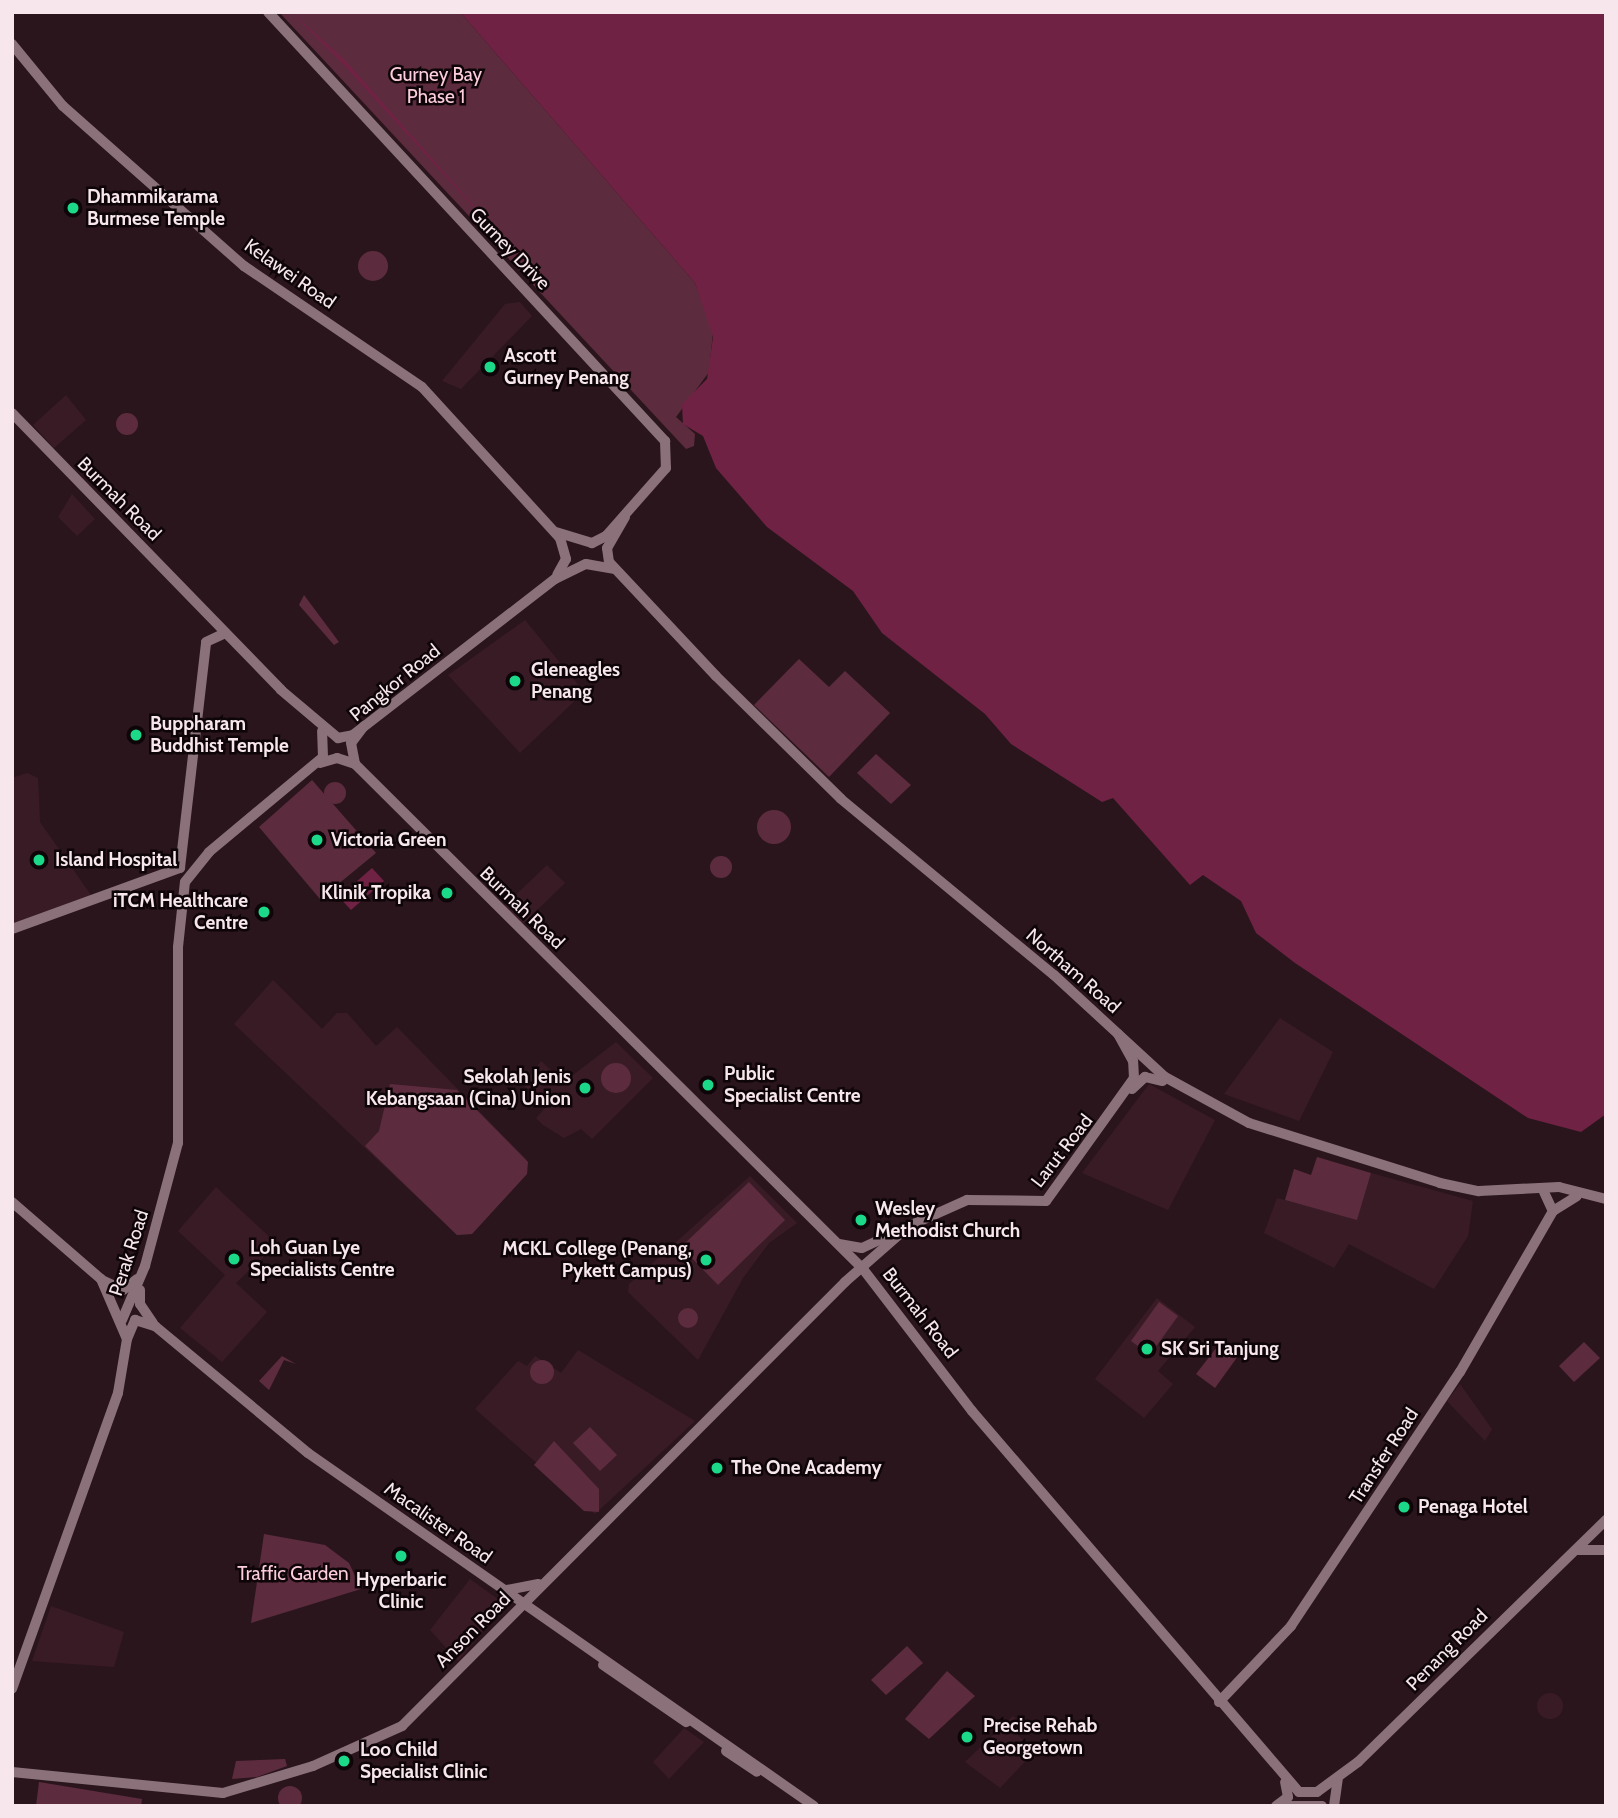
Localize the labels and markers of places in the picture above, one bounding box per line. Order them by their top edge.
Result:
place label: Dhammikarama Burmese Temple [87,186,225,230]
marker: Dhammikarama Burmese Temple [65,200,81,216]
place label: Ascott Gurney Penang [504,345,629,389]
marker: Ascott Gurney Penang [482,359,498,375]
place label: Gleneagles Penang [531,659,620,703]
marker: Gleneagles Penang [505,671,525,691]
place label: Buppharam Buddhist Temple [150,713,289,757]
marker: Buppharam Buddhist Temple [128,727,144,743]
place label: Victoria Green [331,829,446,851]
marker: Victoria Green [309,832,325,848]
place label: Island Hospital [55,849,177,871]
marker: Island Hospital [29,850,49,870]
place label: Klinik Tropika [321,882,431,904]
marker: Klinik Tropika [437,883,457,903]
place label: iTCM Healthcare Centre [113,890,248,934]
marker: iTCM Healthcare Centre [254,902,274,922]
place label: Public Specialist Centre [724,1063,861,1107]
place label: Sekolah Jenis Kebangsaan (Cina) Union [366,1066,571,1110]
marker: Public Specialist Centre [698,1075,718,1095]
marker: Sekolah Jenis Kebangsaan (Cina) Union [577,1080,593,1096]
place label: Wesley Methodist Church [875,1198,1020,1242]
marker: Wesley Methodist Church [853,1212,869,1228]
place label: Loh Guan Lye Specialists Centre [250,1237,395,1281]
place label: MCKL College (Penang, Pykett Campus) [502,1238,692,1282]
marker: Loh Guan Lye Specialists Centre [224,1249,244,1269]
marker: MCKL College (Penang, Pykett Campus) [698,1252,714,1268]
place label: SK Sri Tanjung [1161,1338,1279,1360]
marker: SK Sri Tanjung [1139,1341,1155,1357]
place label: The One Academy [731,1457,882,1479]
marker: The One Academy [709,1460,725,1476]
place label: Penaga Hotel [1418,1496,1528,1518]
marker: Penaga Hotel [1396,1499,1412,1515]
marker: Hyperbaric Clinic [391,1546,411,1566]
place label: Hyperbaric Clinic [356,1569,446,1613]
place label: Precise Rehab Georgetown [983,1715,1097,1759]
marker: Precise Rehab Georgetown [957,1727,977,1747]
place label: Loo Child Specialist Clinic [360,1739,487,1783]
marker: Loo Child Specialist Clinic [334,1751,354,1771]

